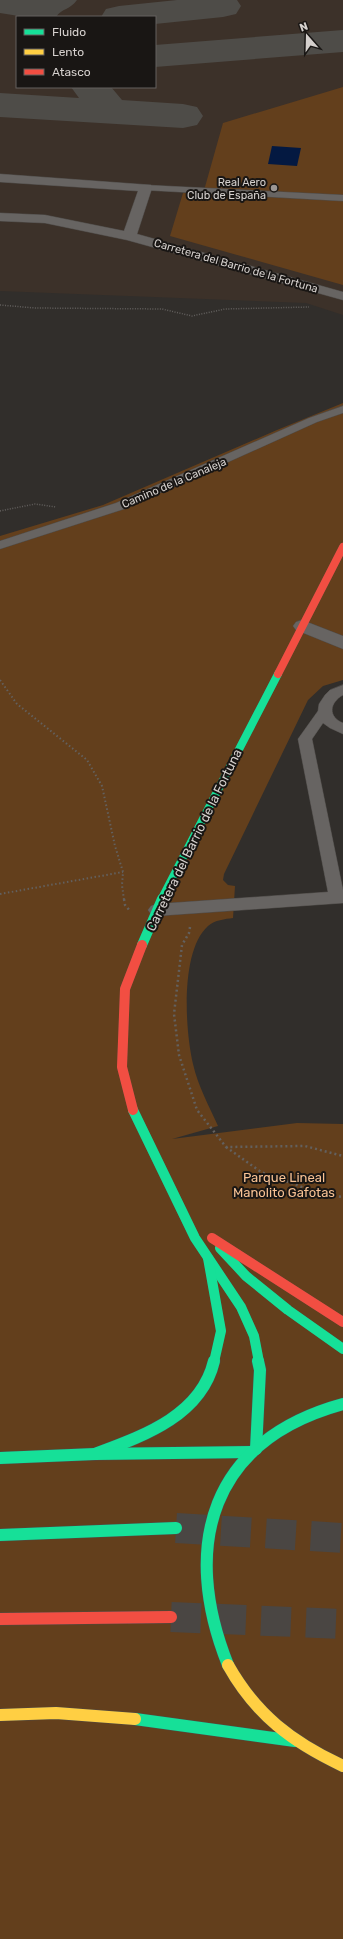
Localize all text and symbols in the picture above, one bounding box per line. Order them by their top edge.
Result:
legend [16,16,156,88]
north arrow [287,16,327,56]
text: N [298,20,310,35]
text: Fluido [52,25,86,39]
text: Lento [52,45,84,59]
text: Atasco [52,65,91,79]
place label: Real Aero Club de España [187,176,266,202]
marker: Real Aero Club de España [269,183,279,193]
street label: Carretera del Barrio de la Fortuna [153,236,319,296]
street label: Camino de la Canaleja [120,455,228,511]
street label: Carretera del Barrio de la Fortuna [143,746,245,934]
park label: Parque Lineal Manolito Gafotas [233,1170,335,1200]

